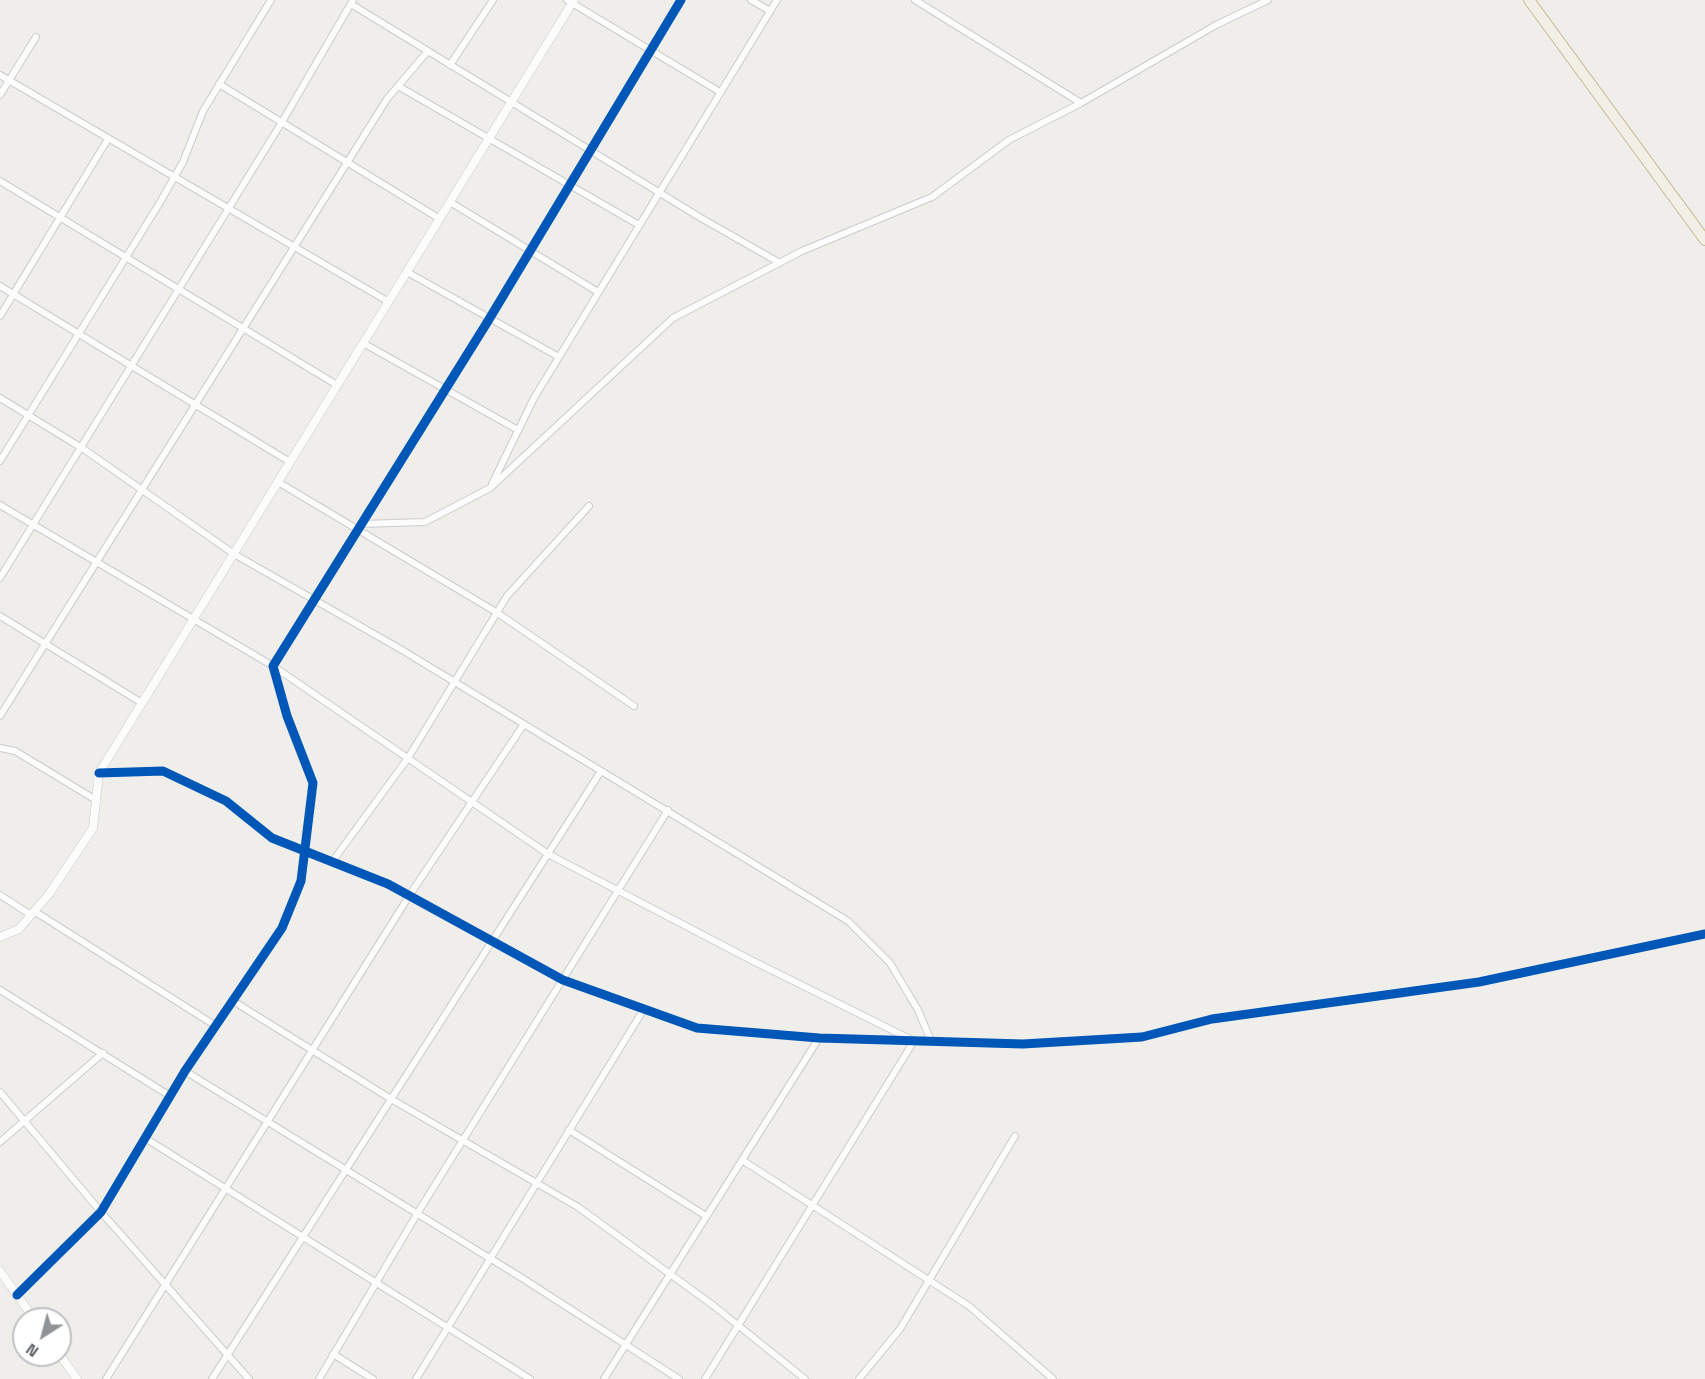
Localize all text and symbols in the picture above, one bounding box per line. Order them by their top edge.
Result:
north arrow [12,1307,72,1367]
text: N [22,1339,43,1362]

